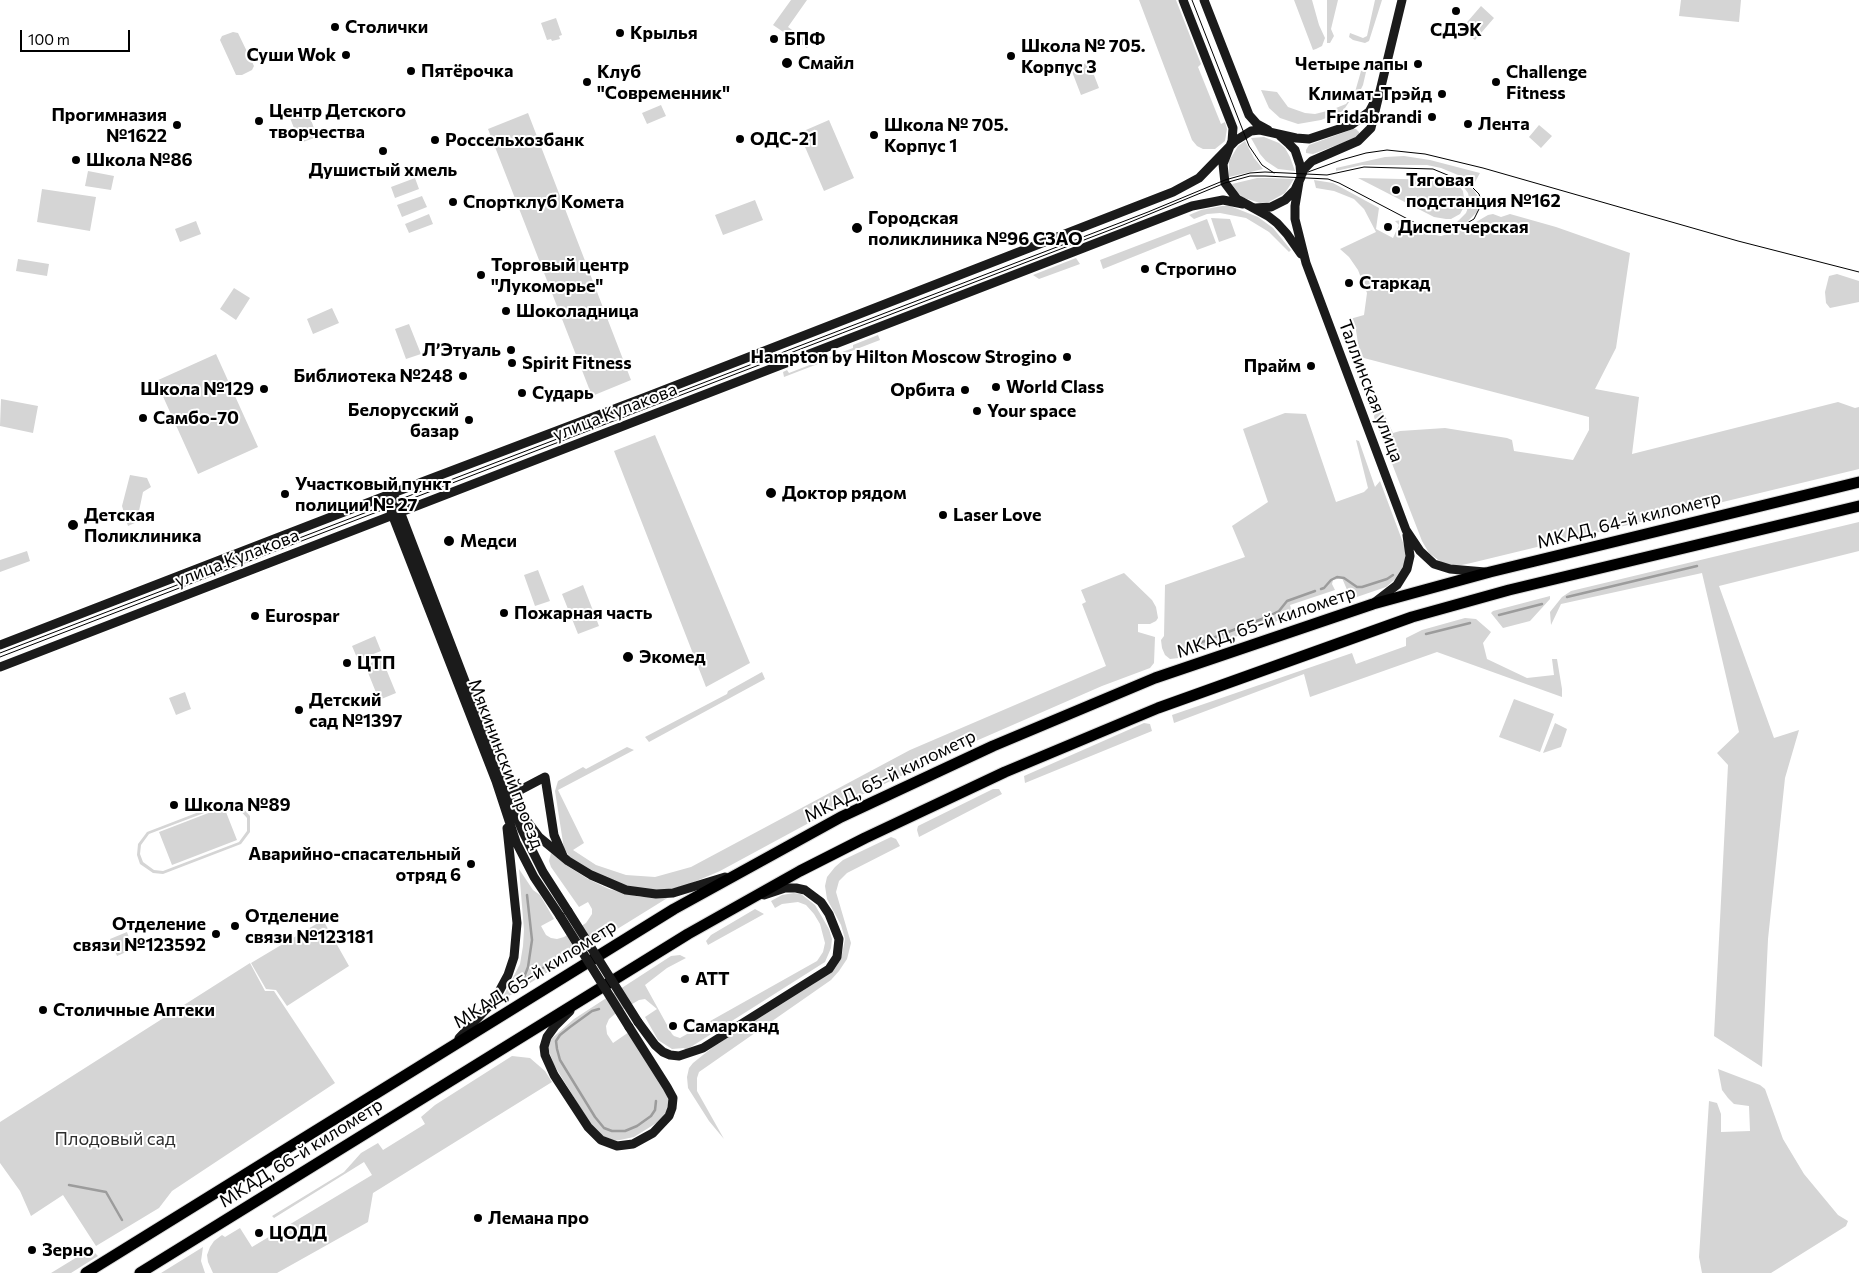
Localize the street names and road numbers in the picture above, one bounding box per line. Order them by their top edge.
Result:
street label: Таллинская улица [1334,317,1408,465]
street label: улица Кулакова [550,378,680,446]
street label: МКАД, 64-й километр [1535,487,1723,553]
street label: улица Кулакова [172,524,302,592]
street label: МКАД, 65-й километр [1173,581,1359,663]
street label: Мякининский проезд [464,676,548,852]
street label: МКАД, 65-й километр [801,725,979,827]
street label: МКАД, 65-й километр [449,915,621,1033]
street label: МКАД, 66-й километр [215,1094,387,1212]

